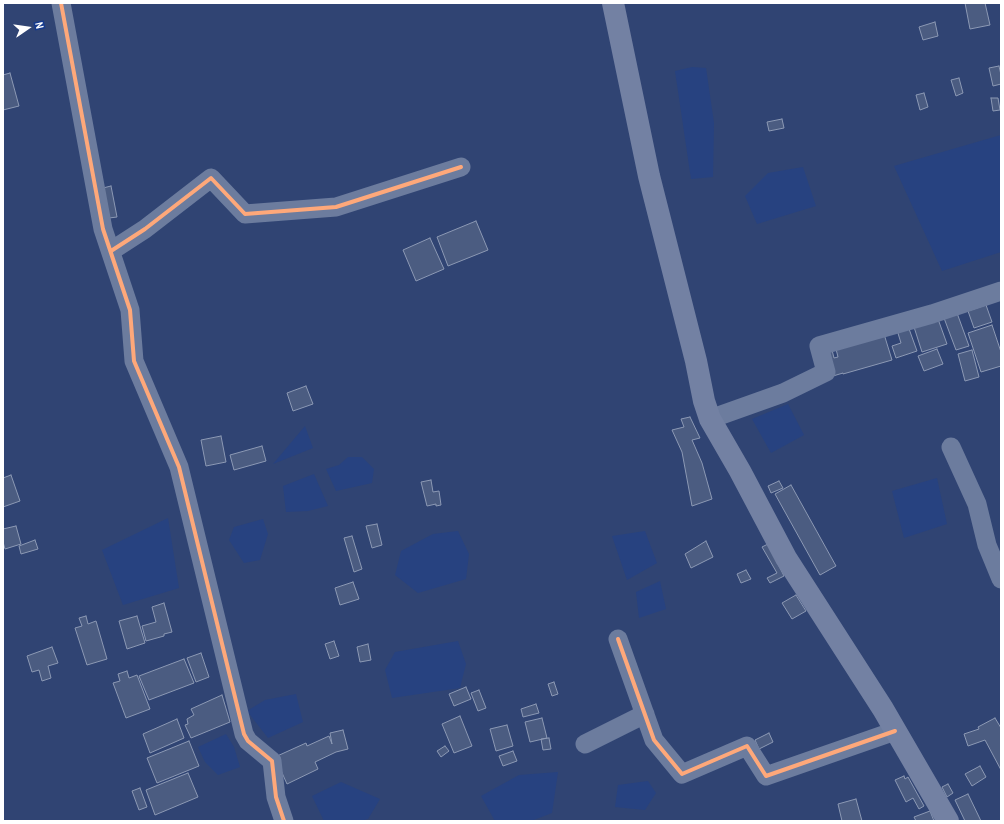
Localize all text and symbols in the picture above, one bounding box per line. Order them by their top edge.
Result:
north arrow [8,8,48,48]
text: N [32,21,47,30]

